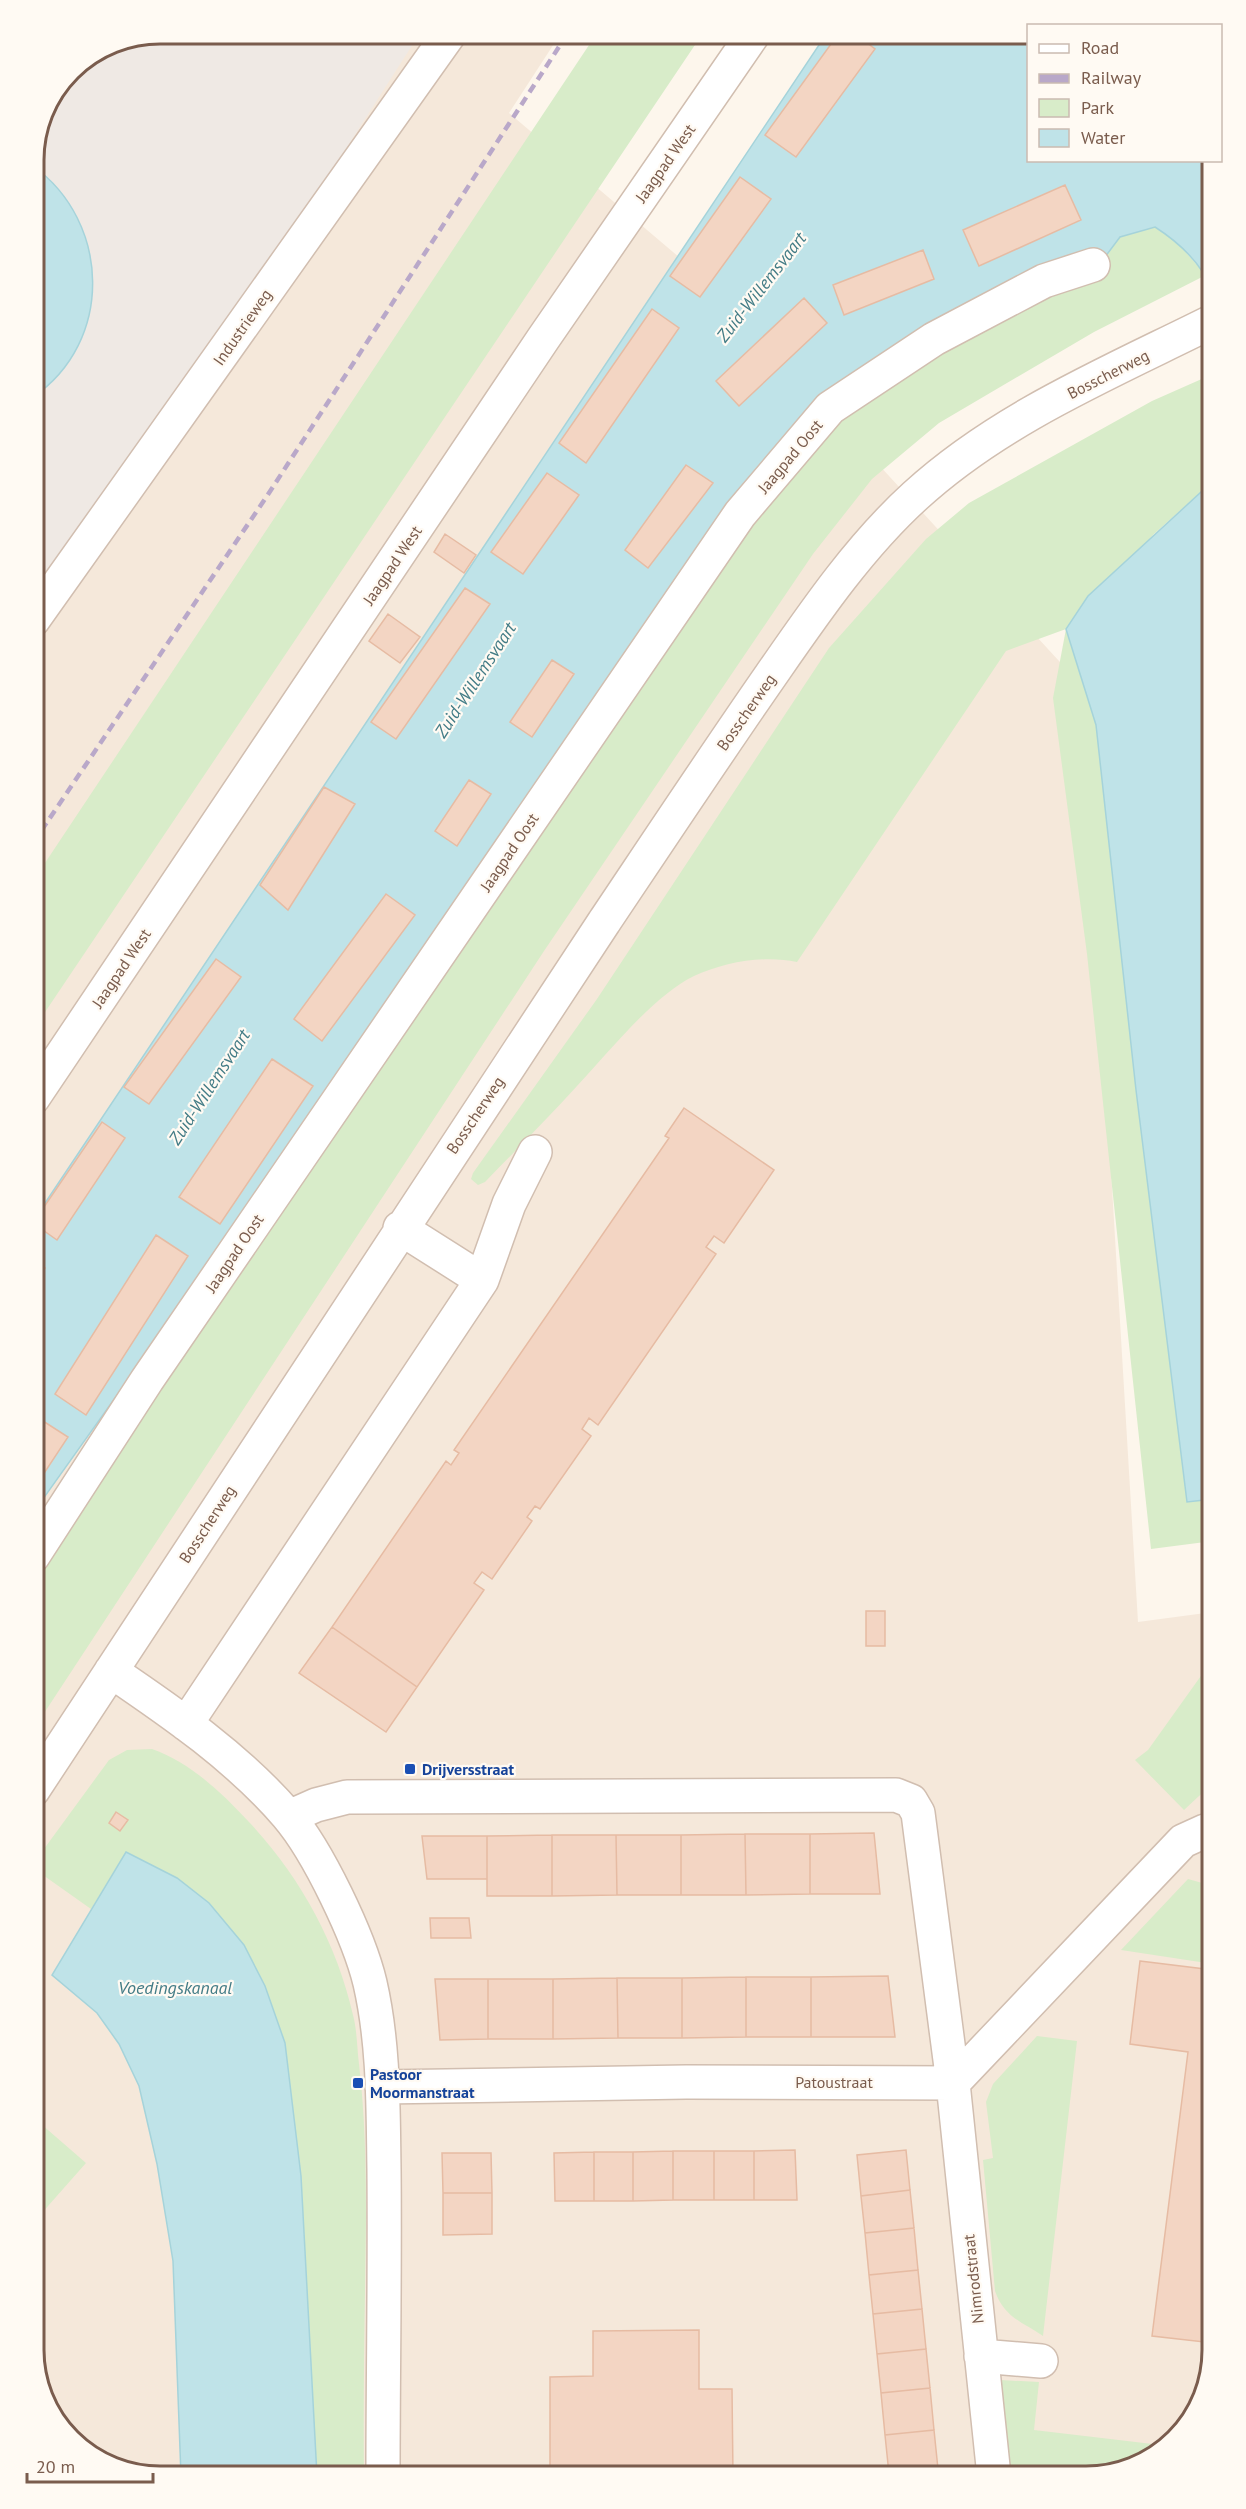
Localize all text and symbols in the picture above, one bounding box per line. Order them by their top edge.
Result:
legend [1027,24,1222,162]
text: Road [1081,36,1119,59]
text: Railway [1081,66,1142,89]
text: Park [1081,96,1114,119]
street label: Jaagpad West [630,119,700,207]
text: Water [1081,126,1125,149]
water label: Zuid-Willemsvaart [710,226,812,347]
street label: Industrieweg [208,285,276,369]
street label: Bosscherweg [1064,345,1152,403]
street label: Jaagpad Oost [753,415,827,498]
street label: Jaagpad West [358,521,426,609]
water label: Zuid-Willemsvaart [429,617,522,743]
street label: Bosscherweg [712,670,780,754]
street label: Jaagpad Oost [475,809,543,896]
street label: Jaagpad West [87,924,155,1012]
water label: Zuid-Willemsvaart [163,1024,256,1150]
street label: Bosscherweg [442,1072,508,1158]
street label: Jaagpad Oost [200,1210,268,1297]
street label: Bosscherweg [174,1481,240,1567]
place label: Drijversstraat [422,1759,514,1779]
marker: Drijversstraat [403,1762,417,1776]
water label: Voedingskanaal [118,1976,232,1999]
place label: Pastoor Moormanstraat [370,2064,475,2102]
street label: Patoustraat [795,2072,873,2092]
marker: Pastoor Moormanstraat [351,2076,365,2090]
street label: Nimrodstraat [958,2233,988,2325]
scale bar [27,2446,153,2484]
text: 20 m [36,2455,75,2478]

